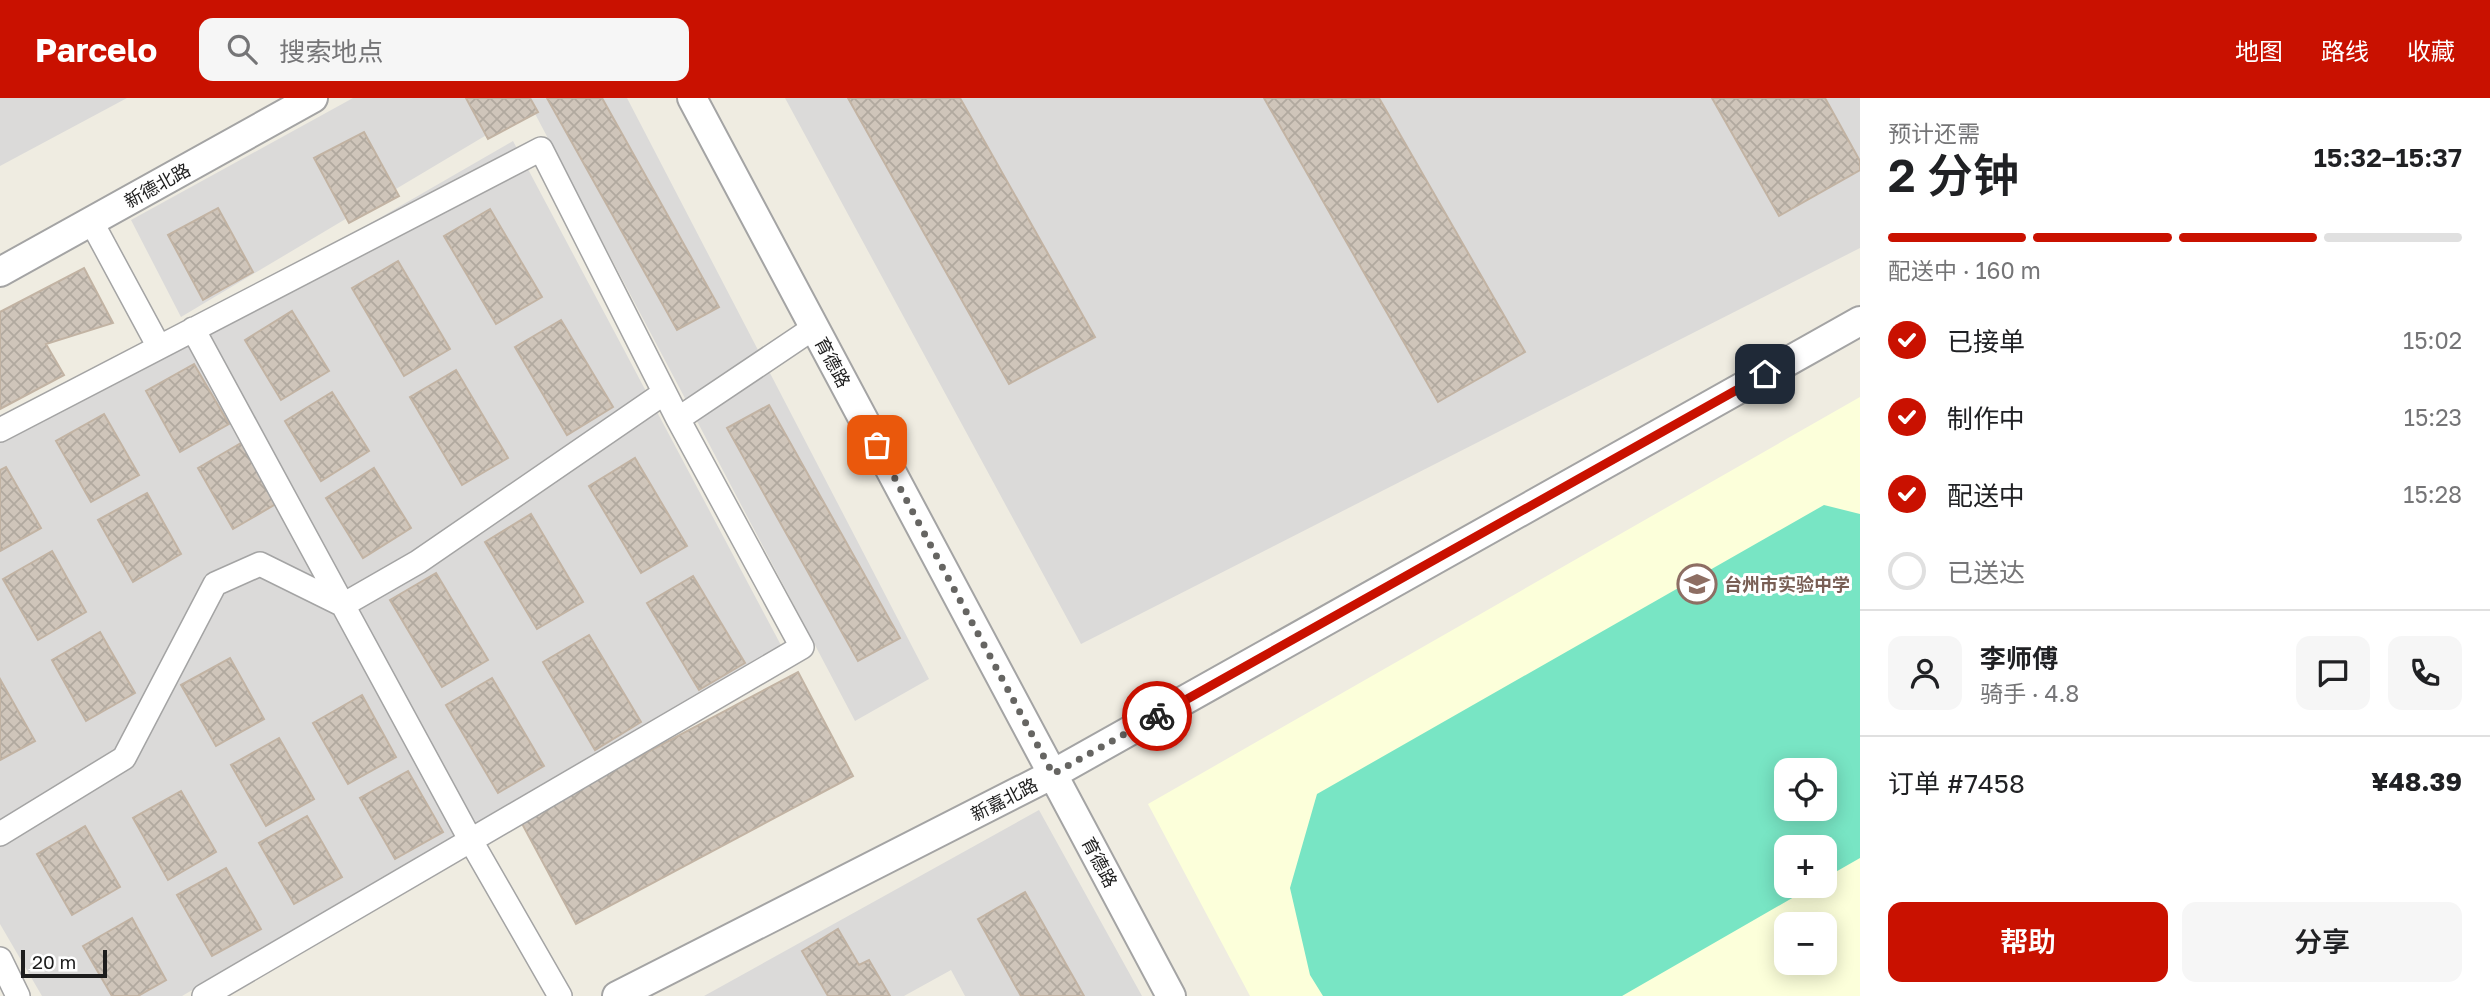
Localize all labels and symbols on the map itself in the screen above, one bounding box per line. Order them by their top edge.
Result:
street label: 新德北路 [120,158,194,212]
street label: 育德路 [811,333,855,391]
pin [1735,344,1795,404]
pin [847,415,907,475]
school or university icon: 台州市实验中学 [1676,563,1718,605]
place label: 台州市实验中学 [1724,573,1850,595]
courier [1122,681,1192,751]
street label: 新嘉北路 [967,773,1041,825]
street label: 育德路 [1078,833,1122,891]
scale bar [21,947,107,979]

